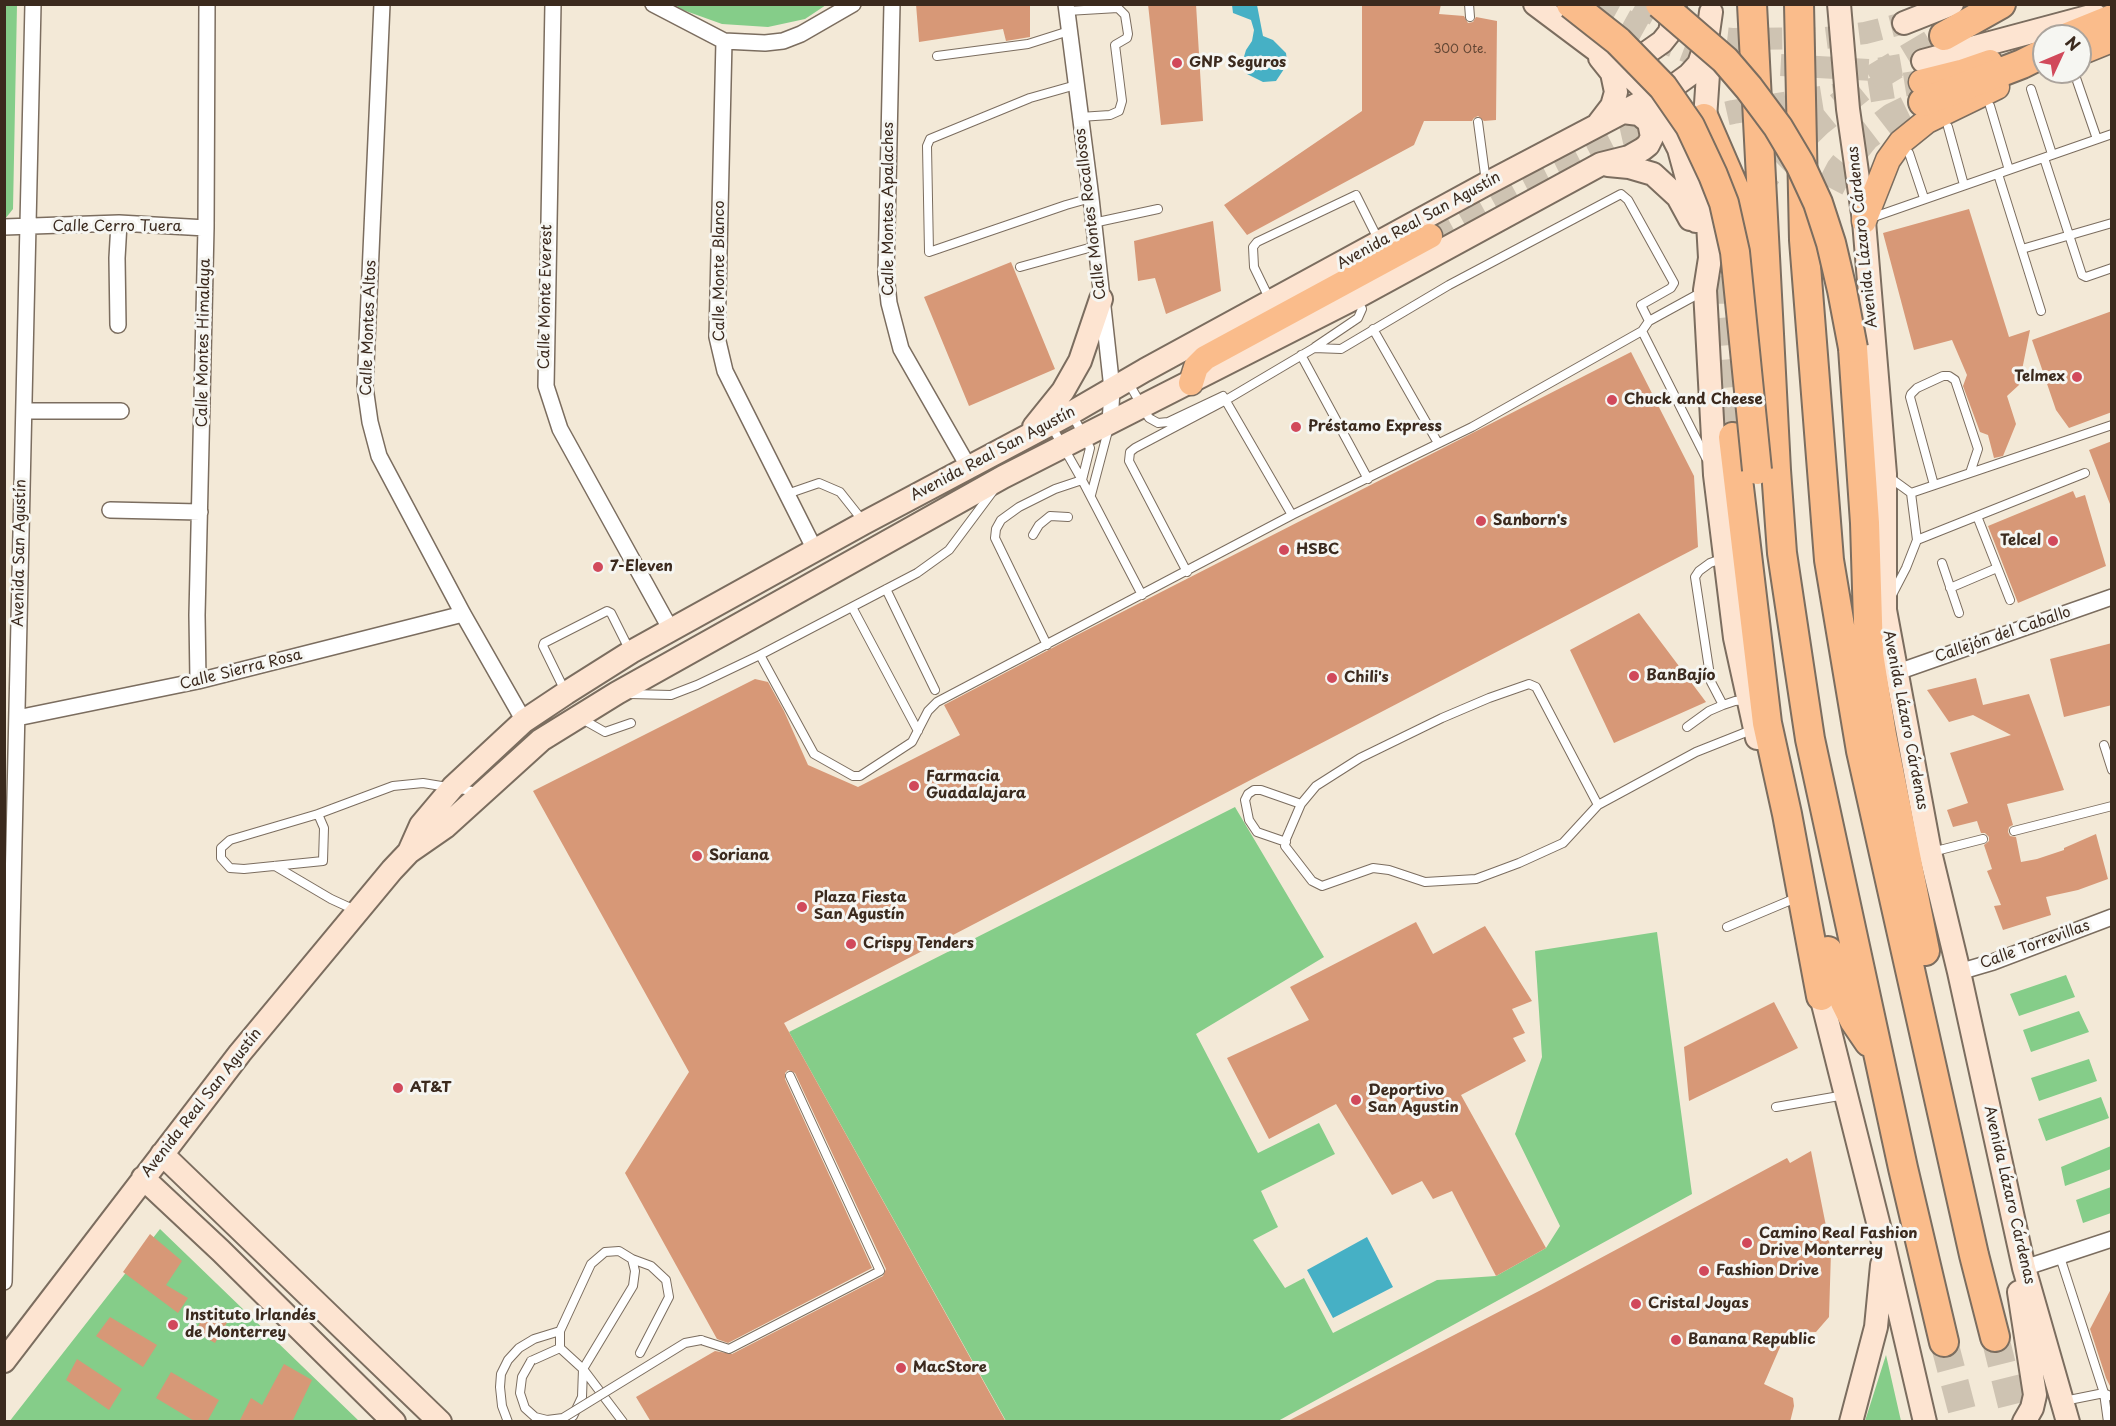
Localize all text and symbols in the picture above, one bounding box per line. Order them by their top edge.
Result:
north arrow [2032,24,2092,84]
text: N [2060,30,2087,56]
house number: 300 Ote. [1433,43,1487,57]
place label: GNP Seguros [1189,54,1286,72]
marker: GNP Seguros [1170,56,1184,70]
street label: Calle Montes Apalaches [880,122,898,296]
street label: Calle Montes Rocallosos [1072,127,1110,301]
street label: Avenida Lázaro Cárdenas [1845,145,1881,329]
street label: Avenida Real San Agustín [1334,169,1504,273]
street label: Calle Monte Blanco [711,200,729,342]
street label: Calle Cerro Tuera [52,218,182,236]
street label: Calle Monte Everest [536,224,556,370]
street label: Calle Montes Himalaya [194,258,214,428]
street label: Calle Montes Altos [358,260,380,396]
place label: Telmex [2014,368,2065,386]
marker: Telmex [2070,370,2084,384]
place label: Chuck and Cheese [1624,391,1763,409]
marker: Chuck and Cheese [1605,393,1619,407]
street label: Avenida Real San Agustín [908,403,1078,505]
place label: Préstamo Express [1308,418,1442,436]
marker: Préstamo Express [1289,420,1303,434]
street label: Avenida San Agustín [10,479,30,627]
place label: Sanborn's [1493,512,1567,530]
marker: Sanborn's [1474,514,1488,528]
place label: Telcel [2000,532,2041,550]
marker: Telcel [2046,534,2060,548]
place label: HSBC [1296,541,1339,559]
marker: HSBC [1277,543,1291,557]
place label: 7-Eleven [610,558,673,576]
marker: 7-Eleven [591,560,605,574]
street label: Callejón del Caballo [1933,603,2073,667]
street label: Avenida Lázaro Cárdenas [1879,629,1931,811]
street label: Calle Sierra Rosa [178,646,304,694]
place label: BanBajío [1646,667,1715,685]
place label: Chili's [1344,669,1389,687]
marker: BanBajío [1627,669,1641,683]
marker: Chili's [1325,671,1339,685]
place label: Farmacia Guadalajara [926,768,1026,803]
marker: Farmacia Guadalajara [907,779,921,793]
place label: Soriana [709,847,769,865]
marker: Soriana [690,849,704,863]
place label: Plaza Fiesta San Agustín [814,889,907,924]
marker: Plaza Fiesta San Agustín [795,900,809,914]
street label: Calle Torrevillas [1978,917,2092,973]
place label: Crispy Tenders [863,935,974,953]
marker: Crispy Tenders [844,937,858,951]
street label: Avenida Real San Agustín [138,1025,266,1181]
place label: AT&T [410,1079,451,1097]
marker: AT&T [391,1081,405,1095]
place label: Deportivo San Agustin [1368,1082,1459,1117]
marker: Deportivo San Agustin [1349,1093,1363,1107]
street label: Avenida Lázaro Cárdenas [1980,1104,2038,1286]
place label: Camino Real Fashion Drive Monterrey [1759,1225,1918,1260]
marker: Camino Real Fashion Drive Monterrey [1740,1236,1754,1250]
place label: Fashion Drive [1716,1262,1819,1280]
marker: Fashion Drive [1697,1264,1711,1278]
place label: Cristal Joyas [1648,1295,1749,1313]
marker: Cristal Joyas [1629,1297,1643,1311]
place label: Instituto Irlandés de Monterrey [185,1307,316,1342]
marker: Instituto Irlandés de Monterrey [166,1318,180,1332]
place label: Banana Republic [1688,1331,1816,1349]
marker: Banana Republic [1669,1333,1683,1347]
place label: MacStore [913,1359,987,1377]
marker: MacStore [894,1361,908,1375]

